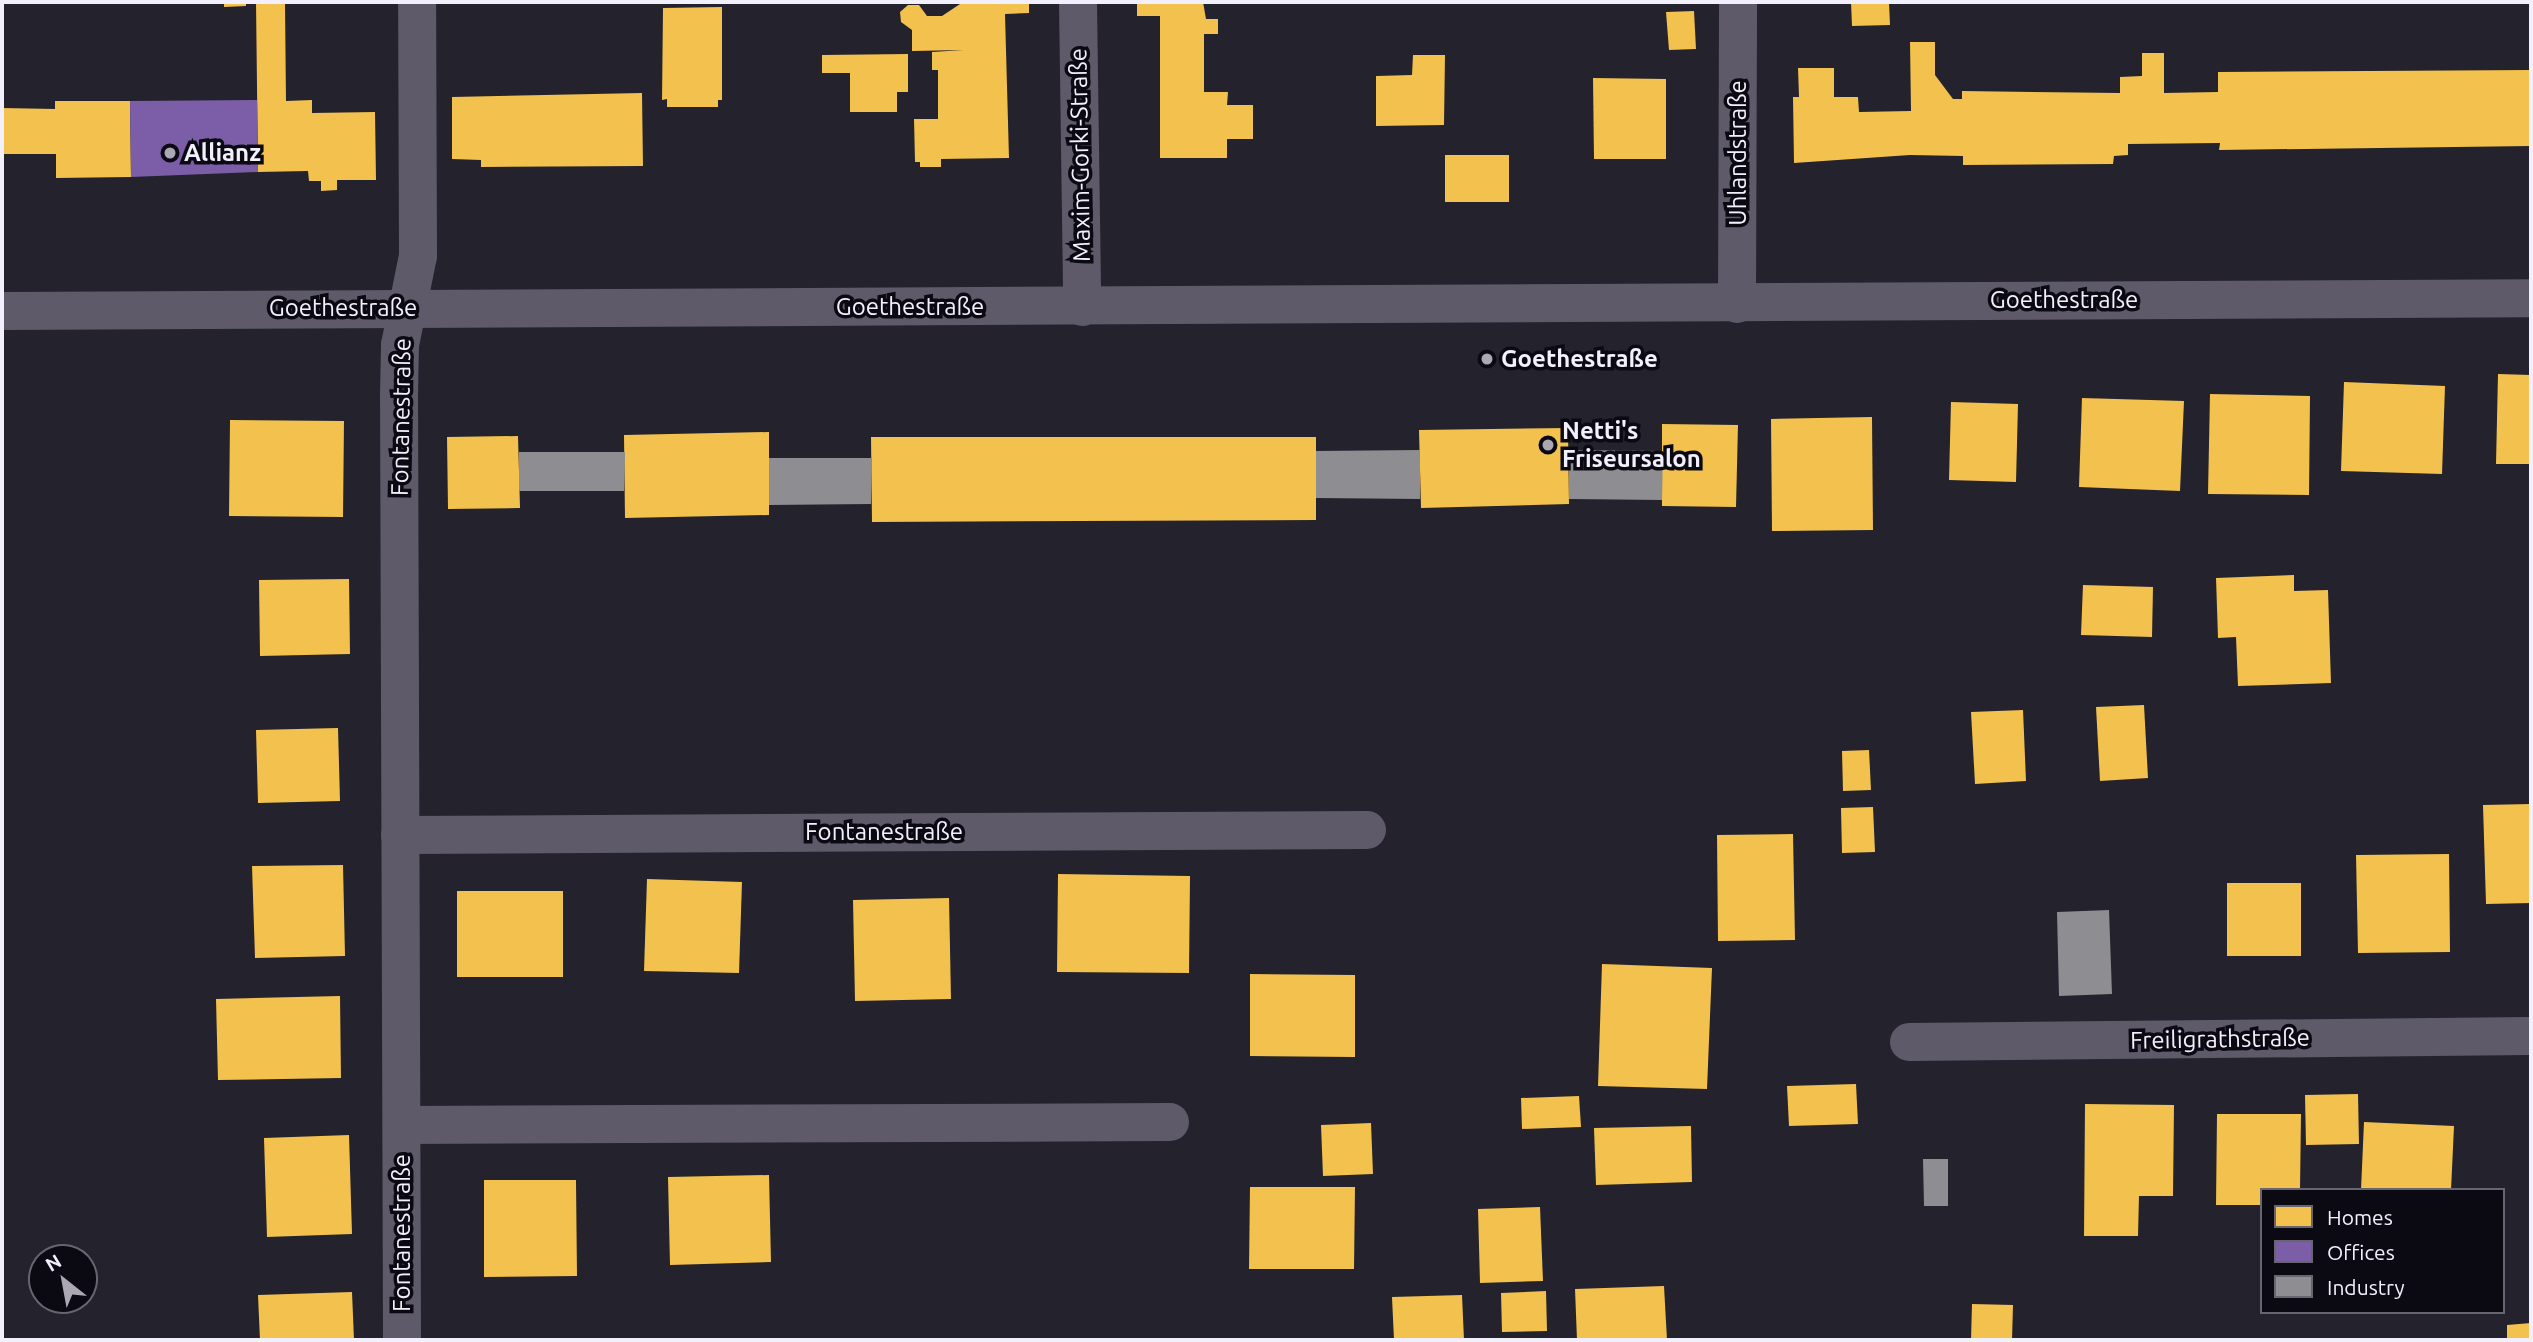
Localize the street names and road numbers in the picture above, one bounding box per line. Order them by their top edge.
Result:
street label: Maxim-Gorki-Straße [1064,48,1096,262]
street label: Uhlandstraße [1724,80,1752,226]
street label: Goethestraße [1990,286,2138,314]
street label: Goethestraße [836,293,984,321]
street label: Goethestraße [269,294,417,322]
street label: Fontanestraße [385,338,417,496]
street label: Fontanestraße [805,818,963,846]
street label: Freiligrathstraße [2130,1023,2310,1055]
street label: Fontanestraße [388,1154,416,1312]

